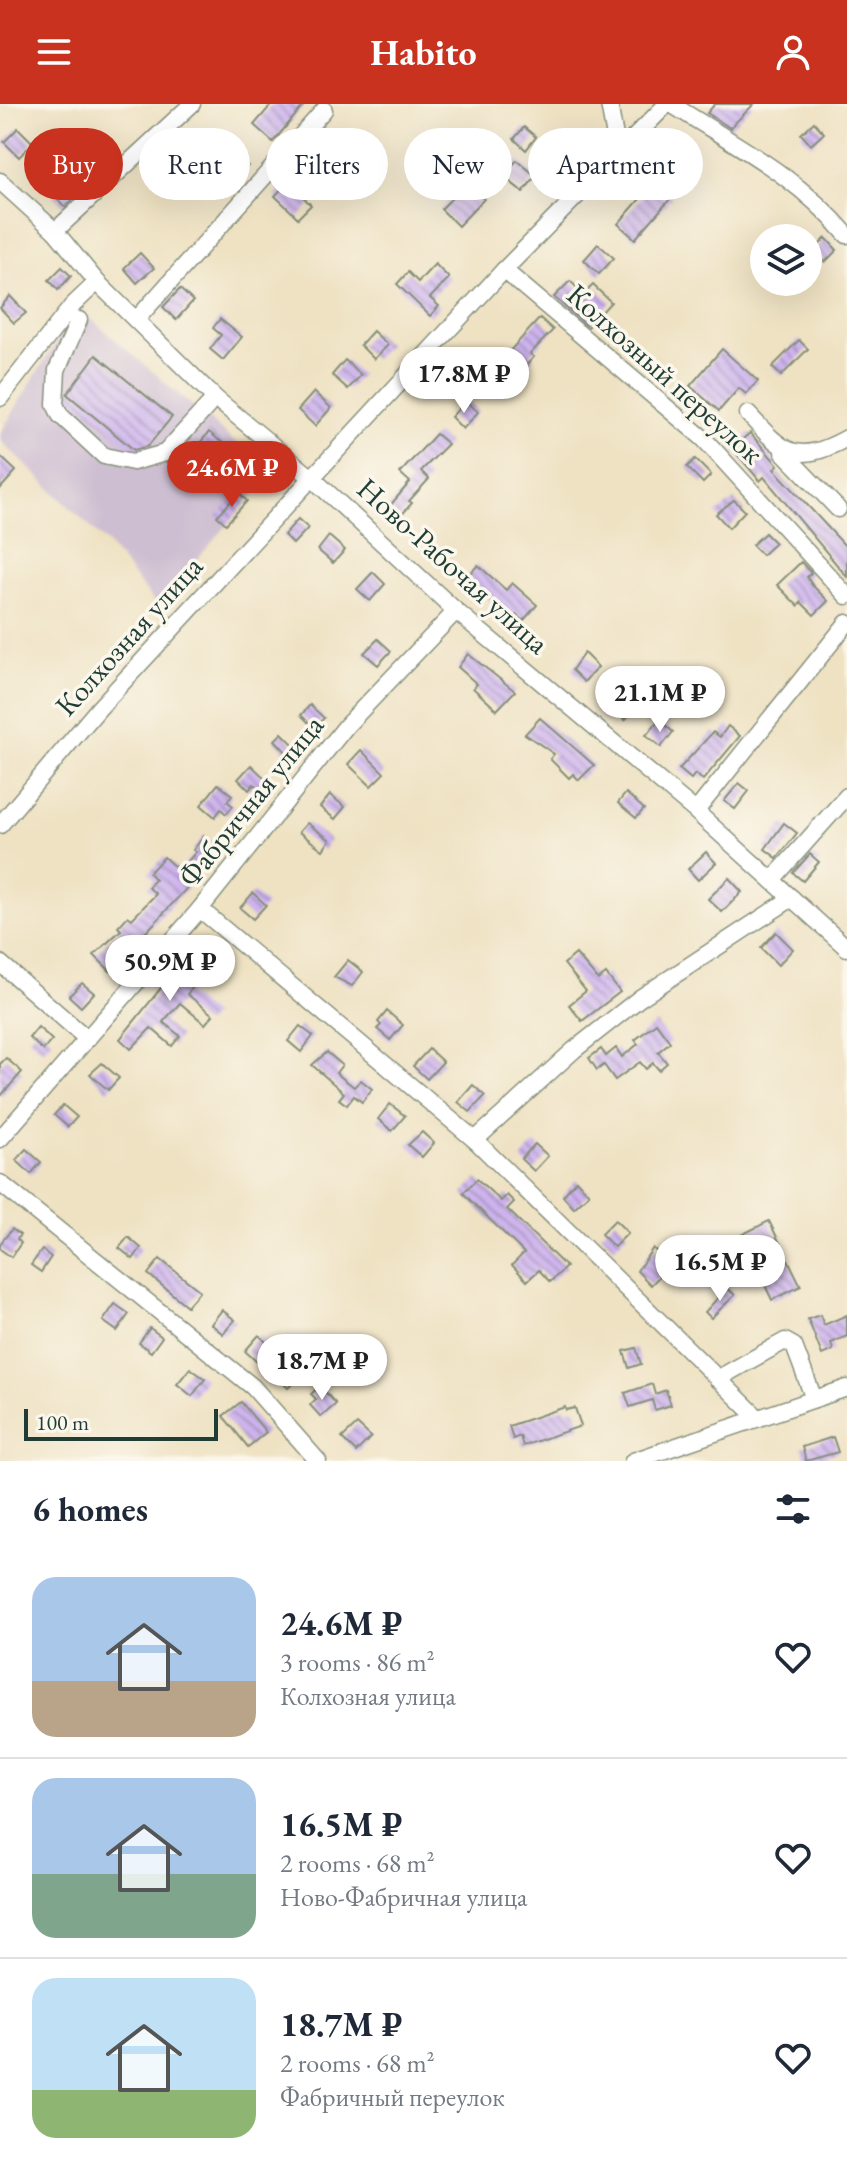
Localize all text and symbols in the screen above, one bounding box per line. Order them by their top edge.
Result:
text: Habito [370,29,477,76]
icon: menu [32,30,76,74]
icon: person [771,30,815,74]
chip: Buy [24,128,123,200]
chip: Rent [139,128,250,200]
chip: Filters [266,128,388,200]
chip: New [404,128,512,200]
chip: Apartment [528,128,703,200]
map controls [750,224,822,296]
button: layers [750,224,822,296]
street label: Колхозный переулок [559,275,772,472]
pin: 17.8M ₽ [390,347,538,415]
text: 17.8M ₽ [417,356,511,390]
pin: 24.6M ₽ [158,441,306,509]
text: 24.6M ₽ [185,450,279,484]
street label: Ново-Рабочая улица [349,469,558,662]
street label: Колхозная улица [46,547,211,724]
pin: 21.1M ₽ [586,666,734,734]
text: 21.1M ₽ [613,675,707,709]
street label: Фабричная улица [169,707,332,895]
pin: 50.9M ₽ [96,935,244,1003]
text: 50.9M ₽ [123,944,217,978]
pin: 16.5M ₽ [646,1235,794,1303]
text: 16.5M ₽ [673,1244,767,1278]
pin: 18.7M ₽ [248,1334,396,1402]
text: 18.7M ₽ [275,1343,369,1377]
scale bar [24,1405,218,1441]
text: 100 m [36,1408,89,1437]
text: 6 homes [32,1487,148,1531]
icon: filters [771,1487,815,1531]
text: 24.6M ₽ [280,1601,403,1645]
icon: home [96,1609,192,1705]
icon: heart [771,1635,815,1679]
text: 3 rooms · 86 m² [280,1645,435,1679]
text: Колхозная улица [280,1679,456,1713]
text: 16.5M ₽ [280,1802,403,1846]
icon: home [96,1810,192,1906]
icon: heart [771,1836,815,1880]
text: 2 rooms · 68 m² [280,1846,435,1880]
text: Ново-Фабричная улица [280,1880,527,1914]
text: 18.7M ₽ [280,2002,403,2046]
icon: home [96,2010,192,2106]
icon: heart [771,2036,815,2080]
text: 2 rooms · 68 m² [280,2046,435,2080]
text: Фабричный переулок [280,2080,505,2114]

